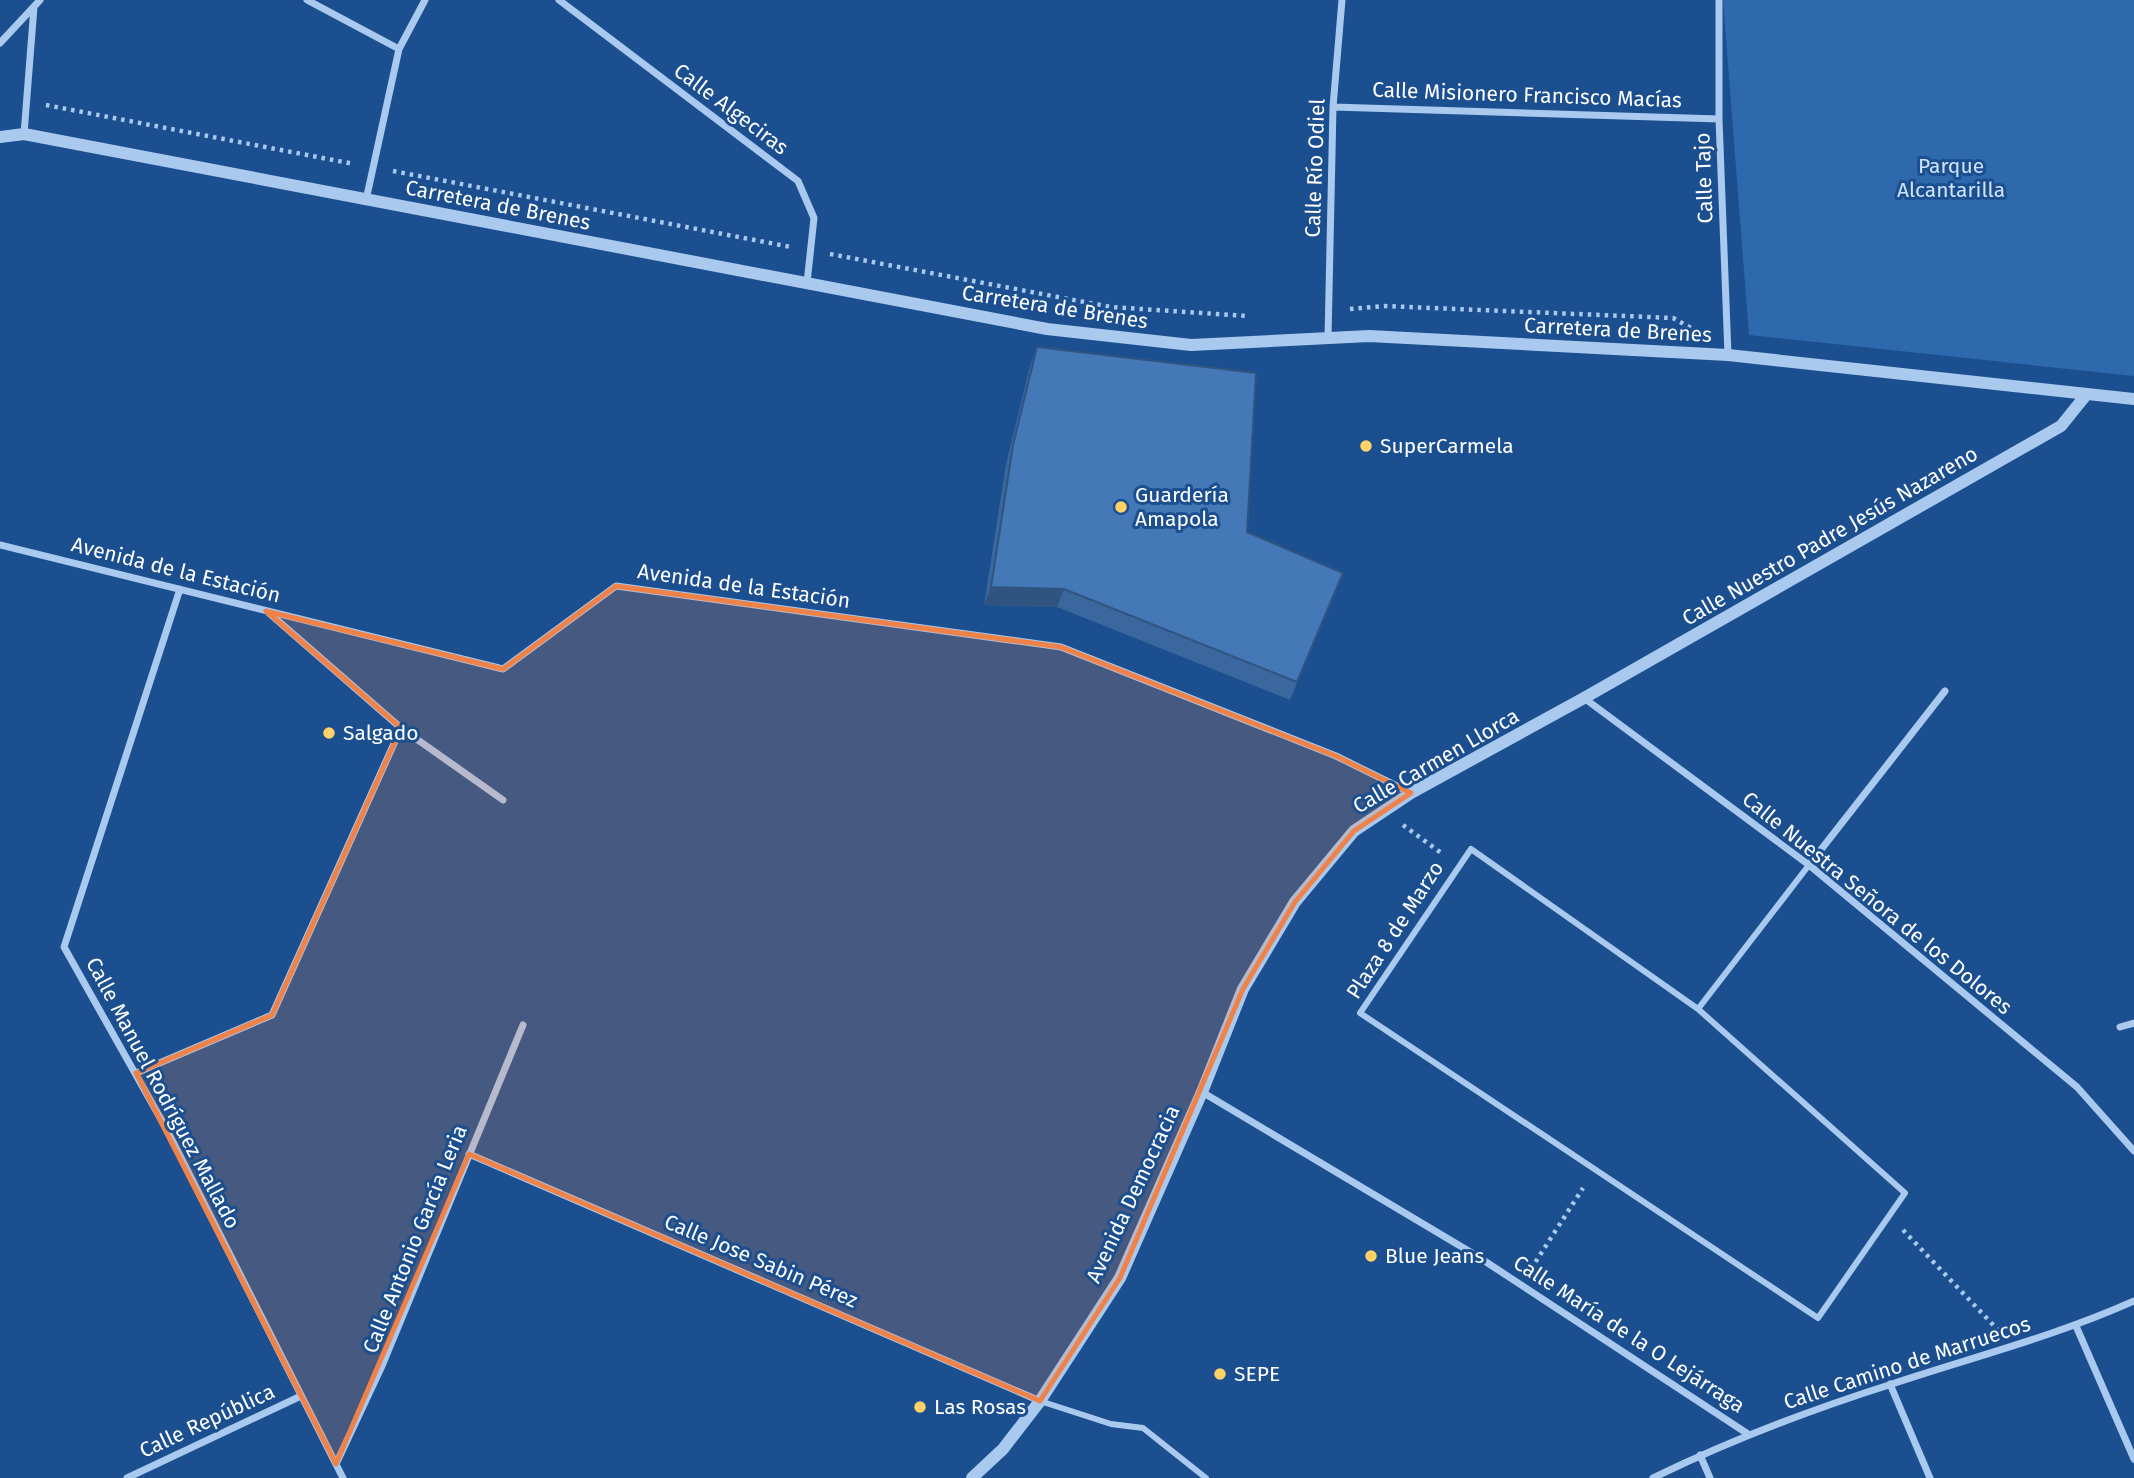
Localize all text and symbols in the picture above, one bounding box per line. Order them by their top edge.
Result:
street label: Calle Algeciras [669,58,793,161]
street label: Calle Misionero Francisco Macías [1372,77,1683,113]
street label: Calle Río Odiel [1300,98,1330,238]
street label: Calle Tajo [1689,132,1719,224]
park label: Parque Alcantarilla [1897,153,2005,203]
street label: Carretera de Brenes [403,174,593,236]
street label: Carretera de Brenes [960,279,1150,335]
street label: Carretera de Brenes [1524,312,1713,348]
place label: SuperCarmela [1380,433,1514,459]
marker: SuperCarmela [1358,438,1374,454]
street label: Calle Nuestro Padre Jesús Nazareno [1678,440,1982,632]
place label: Guardería Amapola [1135,482,1229,532]
marker: Guardería Amapola [1113,499,1129,515]
street label: Avenida de la Estación [69,531,283,609]
street label: Avenida de la Estación [636,558,852,614]
street label: Calle Carmen Llorca [1348,703,1524,819]
place label: Salgado [343,720,419,746]
marker: Salgado [321,725,337,741]
street label: Calle Nuestra Señora de los Dolores [1737,786,2017,1020]
street label: Plaza 8 de Marzo [1341,856,1449,1004]
street label: Calle Manuel Rodríguez Mallado [80,953,246,1233]
street label: Avenida Democracia [1080,1101,1186,1287]
street label: Calle Antonio García Leria [357,1121,473,1357]
street label: Calle Jose Sabin Pérez [660,1208,862,1314]
place label: Blue Jeans [1385,1243,1485,1269]
marker: Blue Jeans [1363,1248,1379,1264]
street label: Calle María de la O Lejárraga [1508,1249,1750,1419]
street label: Calle Camino de Marruecos [1780,1311,2034,1415]
place label: SEPE [1234,1361,1280,1387]
marker: SEPE [1212,1366,1228,1382]
street label: Calle República [135,1378,279,1464]
place label: Las Rosas [934,1394,1026,1420]
marker: Las Rosas [912,1399,928,1415]

